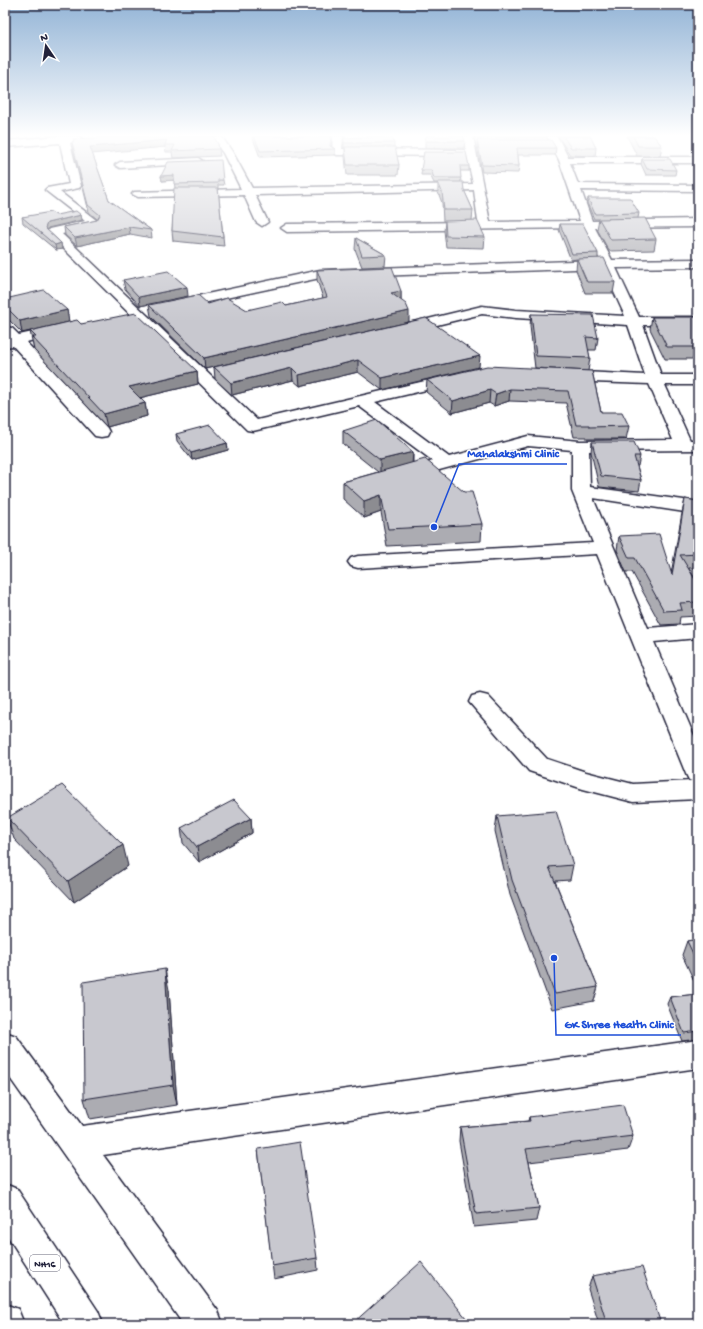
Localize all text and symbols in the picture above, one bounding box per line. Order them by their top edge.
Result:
north arrow [26,26,66,66]
text: N [39,32,49,45]
callout: Mahalakshmi Clinic [459,440,567,464]
text: Mahalakshmi Clinic [467,448,560,462]
callout: GK Shree Health Clinic [556,1011,681,1035]
text: GK Shree Health Clinic [564,1019,675,1033]
road number: NH16 [30,1255,60,1271]

